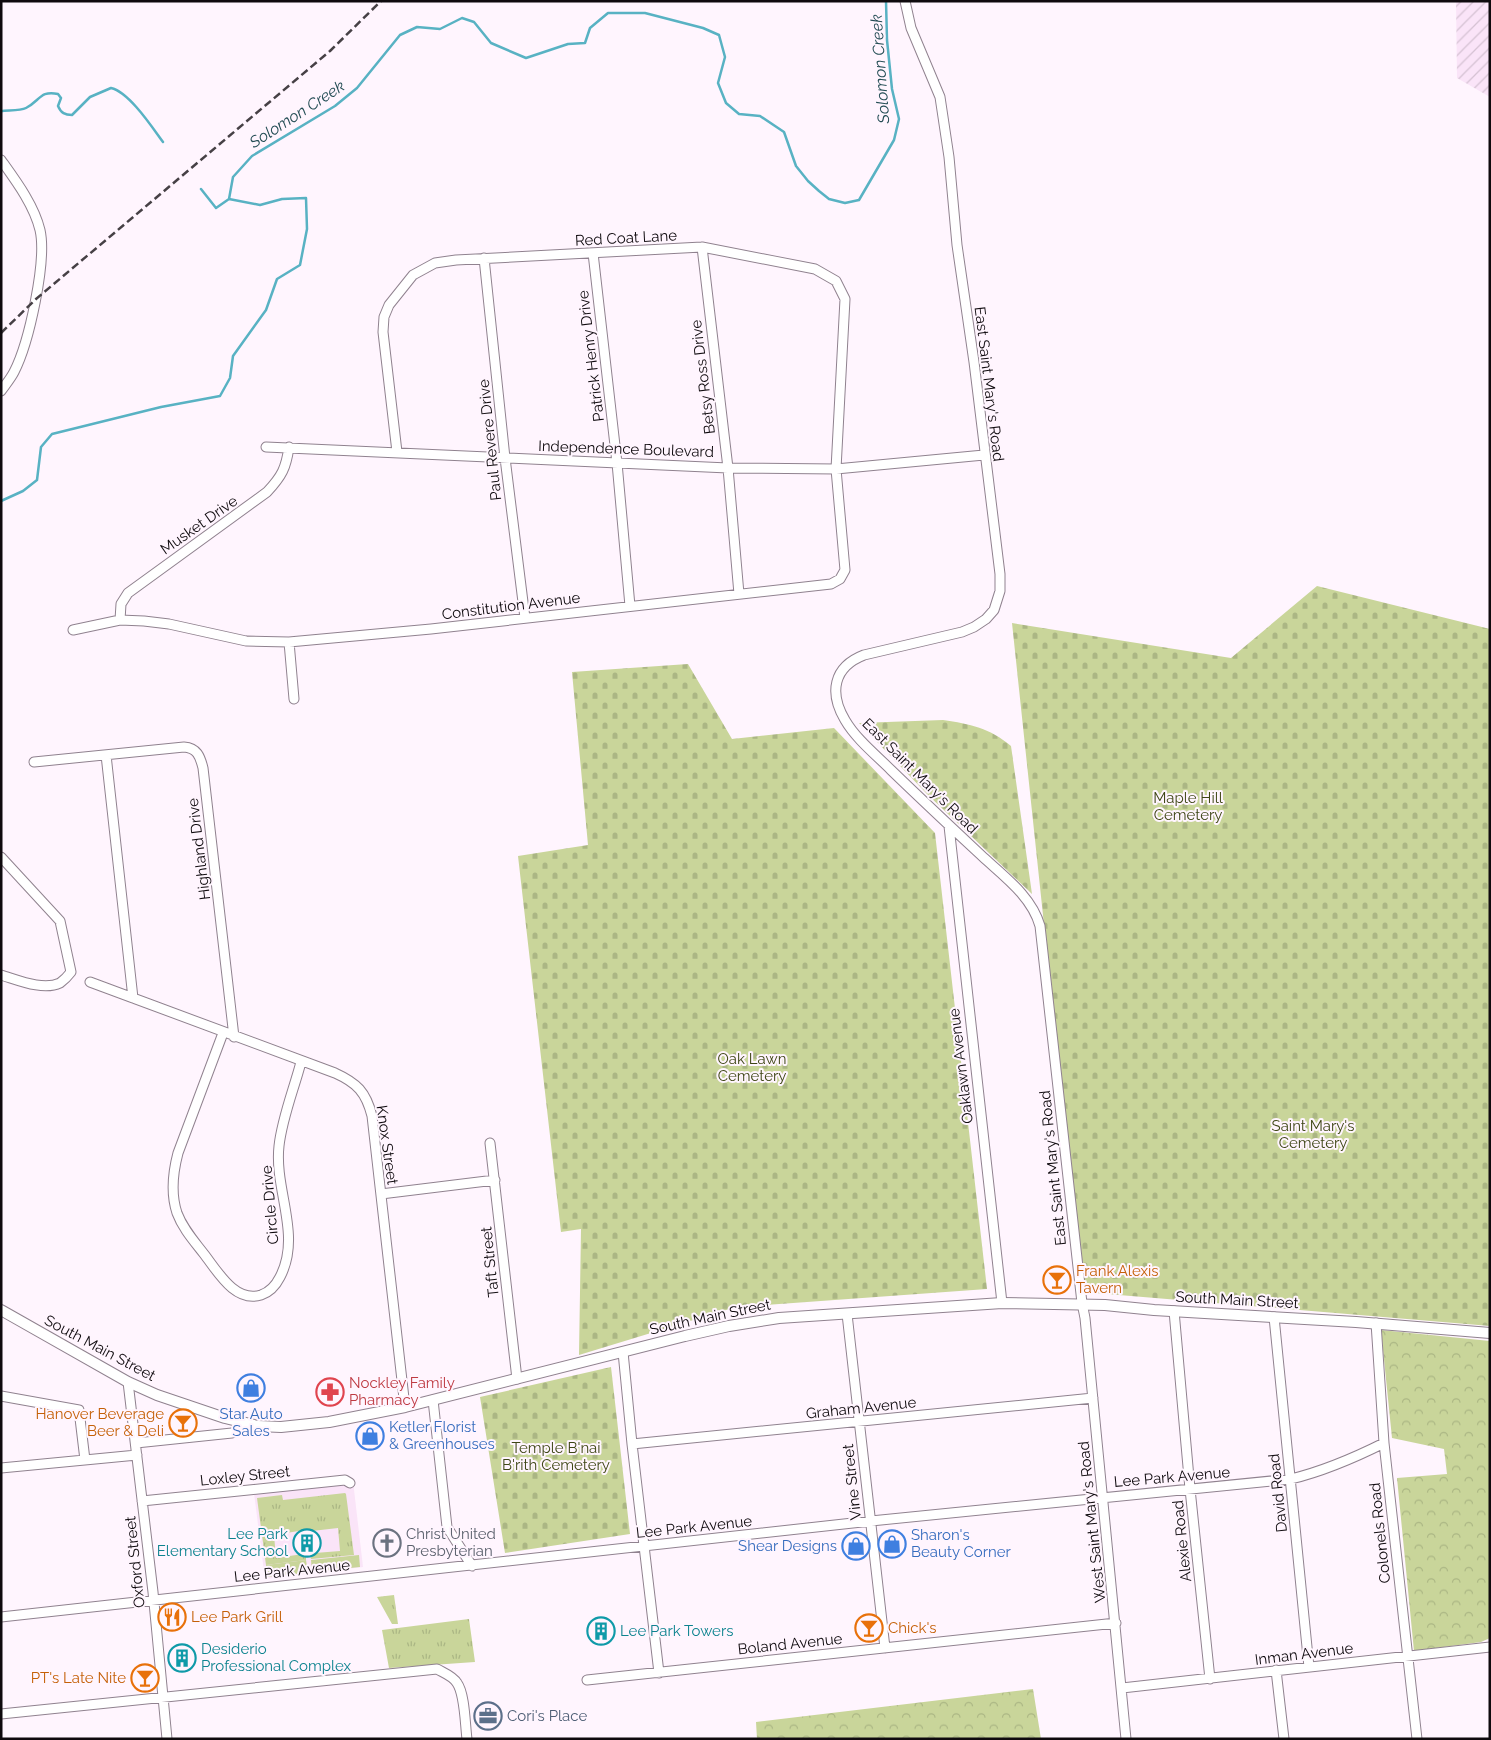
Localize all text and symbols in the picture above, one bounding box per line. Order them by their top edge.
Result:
water label: Solomon Creek [867,13,893,125]
water label: Solomon Creek [245,76,348,152]
street label: Red Coat Lane [575,226,678,250]
street label: Patrick Henry Drive [574,289,608,423]
street label: East Saint Mary's Road [971,306,1007,462]
street label: Betsy Ross Drive [687,319,719,435]
street label: Paul Revere Drive [475,378,505,502]
street label: Independence Boulevard [538,437,714,461]
street label: Musket Drive [157,492,241,558]
street label: Constitution Avenue [441,589,581,623]
street label: East Saint Mary's Road [858,714,982,838]
park label: Maple Hill Cemetery [1153,789,1224,824]
street label: Highland Drive [184,797,214,901]
street label: Oaklawn Avenue [945,1007,977,1125]
park label: Oak Lawn Cemetery [718,1050,786,1085]
street label: East Saint Mary's Road [1036,1090,1070,1246]
street label: Knox Street [373,1104,401,1186]
park label: Saint Mary's Cemetery [1272,1117,1354,1152]
street label: Circle Drive [258,1165,282,1245]
street label: Taft Street [477,1226,503,1298]
place label: Frank Alexis Tavern [1076,1262,1159,1297]
bar icon: Frank Alexis Tavern [1042,1265,1072,1295]
street label: South Main Street [1175,1288,1299,1312]
street label: South Main Street [648,1295,772,1339]
street label: South Main Street [41,1311,159,1385]
shop icon: Star Auto Sales [236,1373,266,1403]
place label: Nockley Family Pharmacy [349,1374,455,1409]
pharmacy icon: Nockley Family Pharmacy [315,1377,345,1407]
street label: Graham Avenue [805,1393,917,1423]
place label: Hanover Beverage Beer & Deli [36,1405,164,1440]
place label: Star Auto Sales [219,1405,283,1440]
bar icon: Hanover Beverage Beer & Deli [168,1408,198,1438]
place label: Ketler Florist & Greenhouses [389,1418,495,1453]
shop icon: Ketler Florist & Greenhouses [355,1421,385,1451]
park label: Temple B'nai B'rith Cemetery [502,1439,610,1474]
street label: West Saint Mary's Road [1075,1440,1109,1604]
street label: Vine Street [839,1443,865,1521]
street label: David Road [1265,1453,1291,1533]
street label: Loxley Street [199,1462,291,1490]
street label: Lee Park Avenue [1113,1463,1231,1491]
street label: Colonels Road [1366,1482,1394,1584]
street label: Alexie Road [1169,1499,1195,1583]
street label: Lee Park Avenue [635,1512,753,1542]
street label: Oxford Street [121,1515,149,1609]
place label: Lee Park Elementary School [157,1525,289,1560]
place label: Christ United Presbyterian [406,1525,496,1560]
place label: Sharon's Beauty Corner [911,1526,1011,1561]
building icon: Lee Park Elementary School [292,1528,322,1558]
church icon: Christ United Presbyterian [372,1528,402,1558]
shop icon: Sharon's Beauty Corner [877,1529,907,1559]
shop icon: Shear Designs [841,1531,871,1561]
place label: Shear Designs [738,1537,837,1555]
street label: Lee Park Avenue [233,1556,351,1586]
restaurant icon: Lee Park Grill [157,1602,187,1632]
place label: Lee Park Grill [191,1608,284,1626]
bar icon: Chick's [854,1613,884,1643]
building icon: Lee Park Towers [586,1616,616,1646]
place label: Chick's [888,1619,937,1637]
place label: Lee Park Towers [620,1622,733,1640]
street label: Boland Avenue [737,1630,843,1658]
street label: Inman Avenue [1254,1639,1355,1669]
place label: Desiderio Professional Complex [201,1640,352,1675]
building icon: Desiderio Professional Complex [167,1643,197,1673]
bar icon: PT's Late Nite [130,1663,160,1693]
place label: PT's Late Nite [31,1669,126,1687]
office icon: Cori's Place [473,1701,503,1731]
place label: Cori's Place [507,1707,587,1725]

